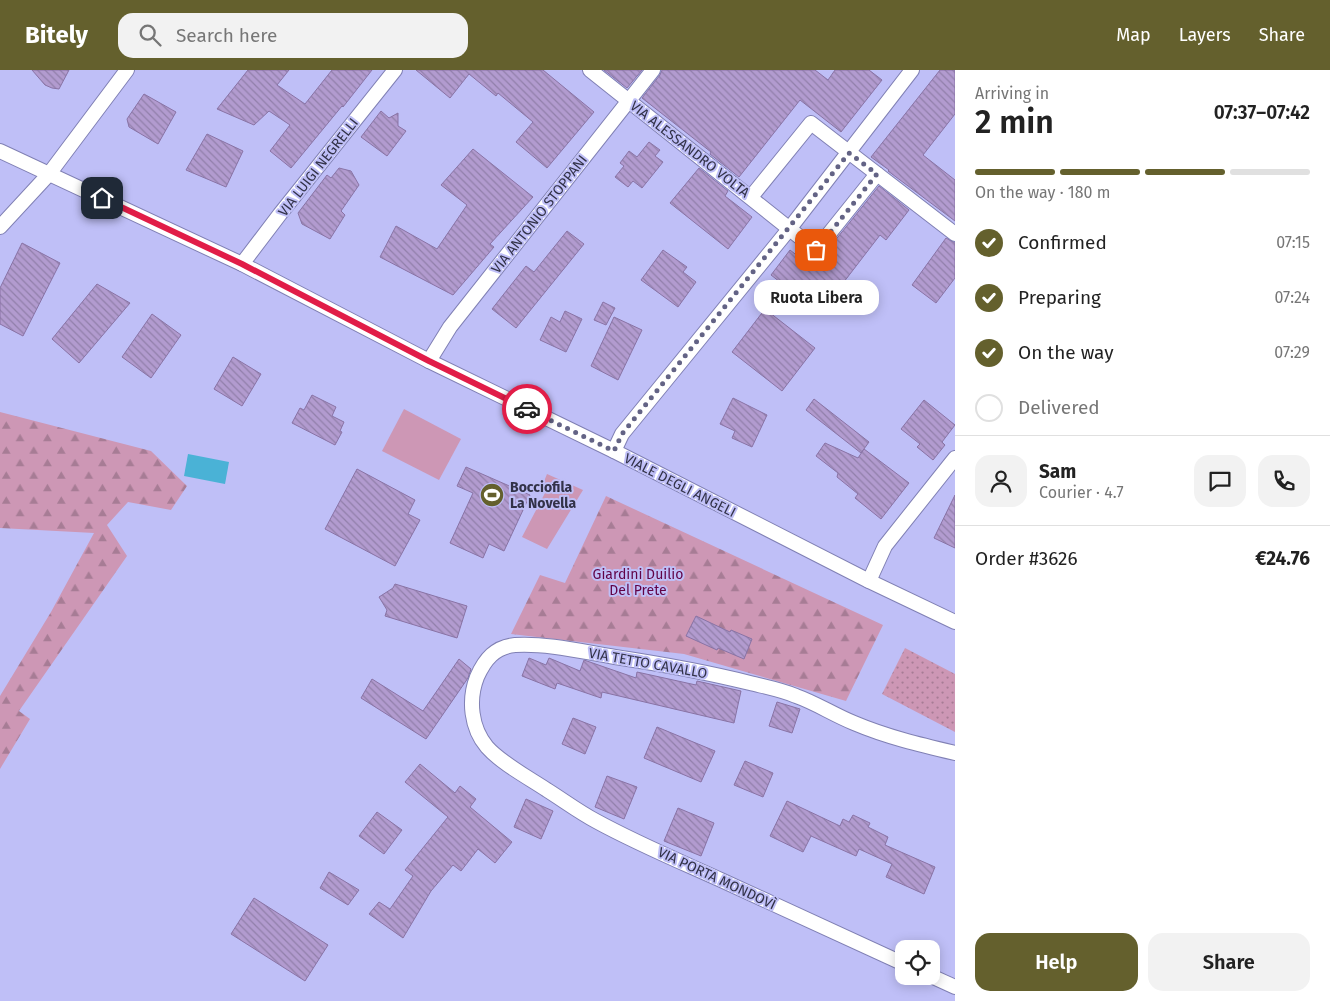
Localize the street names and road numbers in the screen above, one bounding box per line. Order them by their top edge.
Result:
street label: VIA ALESSANDRO VOLTA [626,97,753,201]
street label: VIA LUIGI NEGRELLI [275,115,362,220]
street label: VIA ANTONIO STOPPANI [488,152,591,277]
street label: VIALE DEGLI ANGELI [621,450,738,521]
street label: VIA TETTO CAVALLO [587,645,709,682]
street label: VIA PORTA MONDOVÌ [655,843,779,913]

